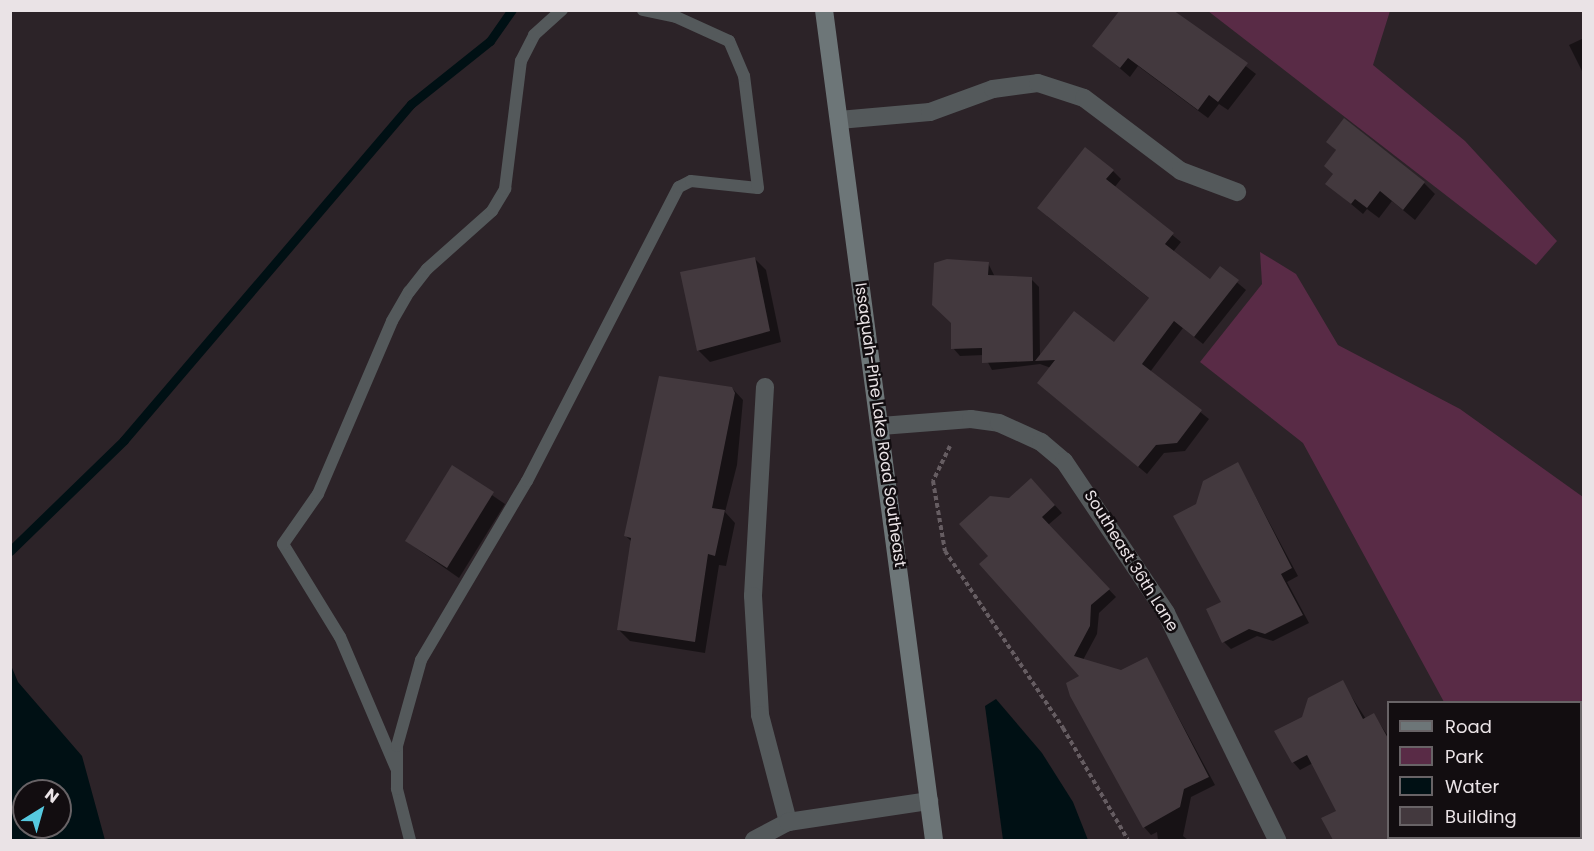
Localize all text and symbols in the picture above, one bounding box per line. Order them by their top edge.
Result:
street label: Issaquah-Pine Lake Road Southeast [851,282,909,568]
street label: Southeast 36th Lane [1080,487,1182,635]
legend [1387,701,1582,839]
text: Road [1445,714,1492,739]
text: Park [1445,744,1484,769]
text: Water [1445,774,1499,799]
north arrow [12,779,72,839]
text: N [40,783,64,809]
text: Building [1445,804,1517,829]

